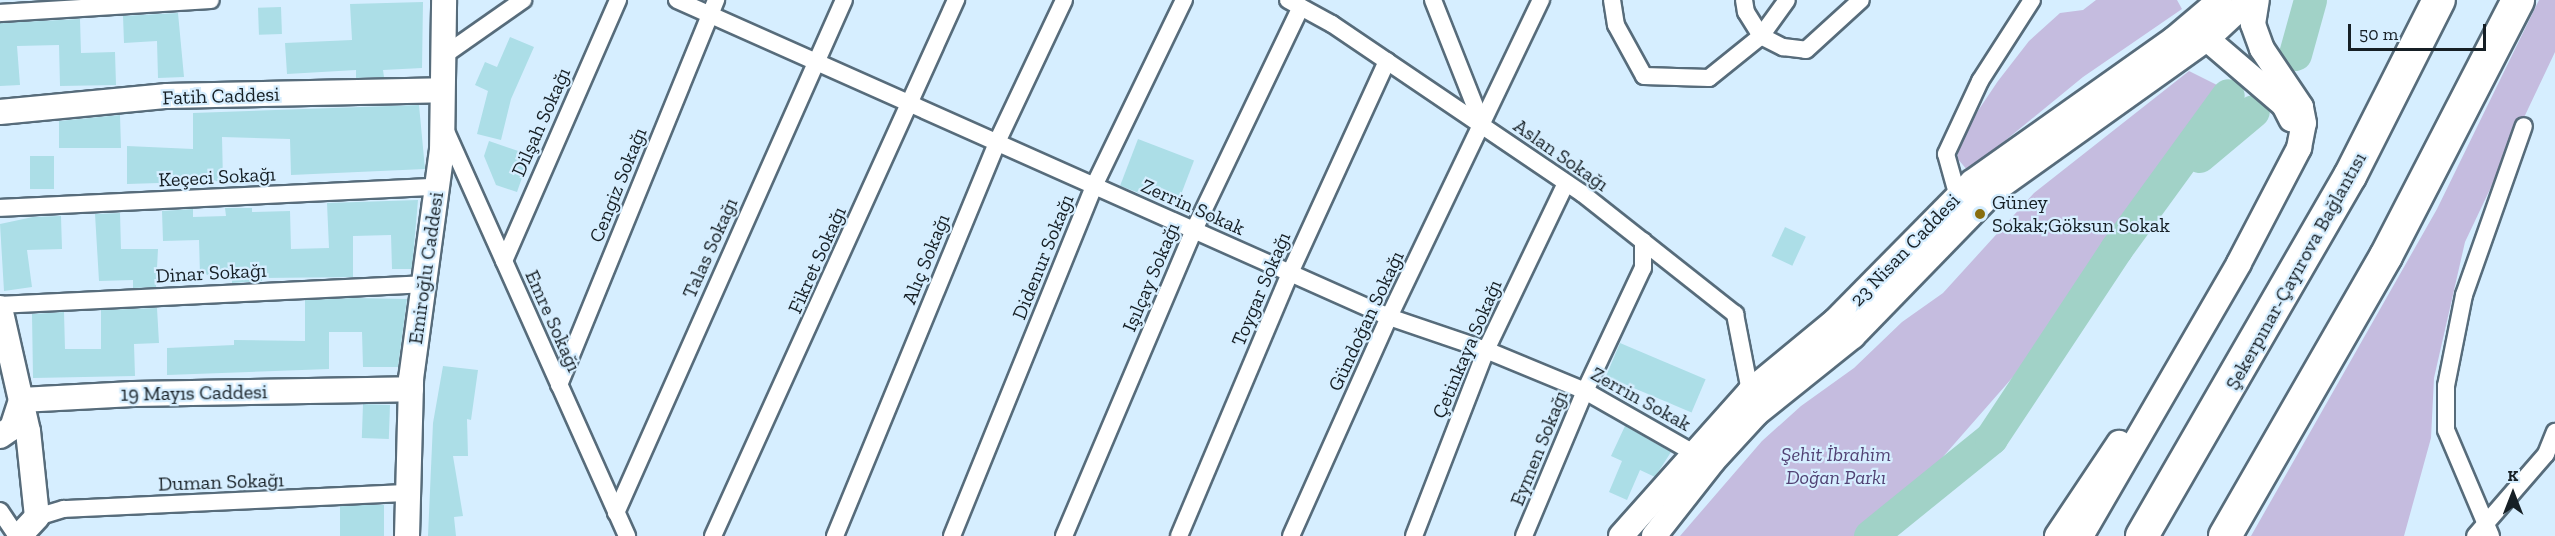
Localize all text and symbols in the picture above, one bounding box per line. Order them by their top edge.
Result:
scale bar [2351,12,2489,50]
text: 50 m [2359,23,2398,45]
street label: Dilşah Sokağı [506,64,576,180]
street label: Fatih Caddesi [162,82,280,110]
street label: Aslan Sokağı [1509,114,1613,196]
street label: Cengiz Sokağı [584,124,652,246]
street label: Şekerpınar-Çayırova Bağlantısı [2220,148,2372,394]
street label: Keçeci Sokağı [158,162,276,192]
street label: Zerrin Sokak [1138,174,1248,240]
street label: 23 Nisan Caddesi [1845,189,1965,311]
street label: Emiroğlu Caddesi [403,190,449,346]
place label: Güney Sokak;Göksun Sokak [1992,190,2170,237]
street label: Didenur Sokağı [1007,191,1079,323]
street label: Talas Sokağı [677,194,743,302]
street label: Fikret Sokağı [783,203,851,317]
marker: Güney Sokak;Göksun Sokak [1973,207,1987,221]
street label: Alıç Sokağı [897,210,955,308]
street label: Işılçay Sokağı [1117,219,1185,335]
street label: Toygar Sokağı [1226,228,1296,350]
street label: Gündoğan Sokağı [1323,247,1409,395]
street label: Dinar Sokağı [155,258,267,288]
street label: Emre Sokağı [520,266,586,376]
street label: Çetinkaya Sokağı [1427,276,1507,422]
street label: Zerrin Sokak [1587,362,1695,436]
street label: 19 Mayıs Caddesi [120,380,268,406]
street label: Eymen Sokağı [1505,387,1573,509]
park label: Şehit İbrahim Doğan Parkı [1781,442,1891,489]
north arrow [2483,464,2543,524]
text: K [2508,466,2518,485]
street label: Duman Sokağı [158,468,284,496]

